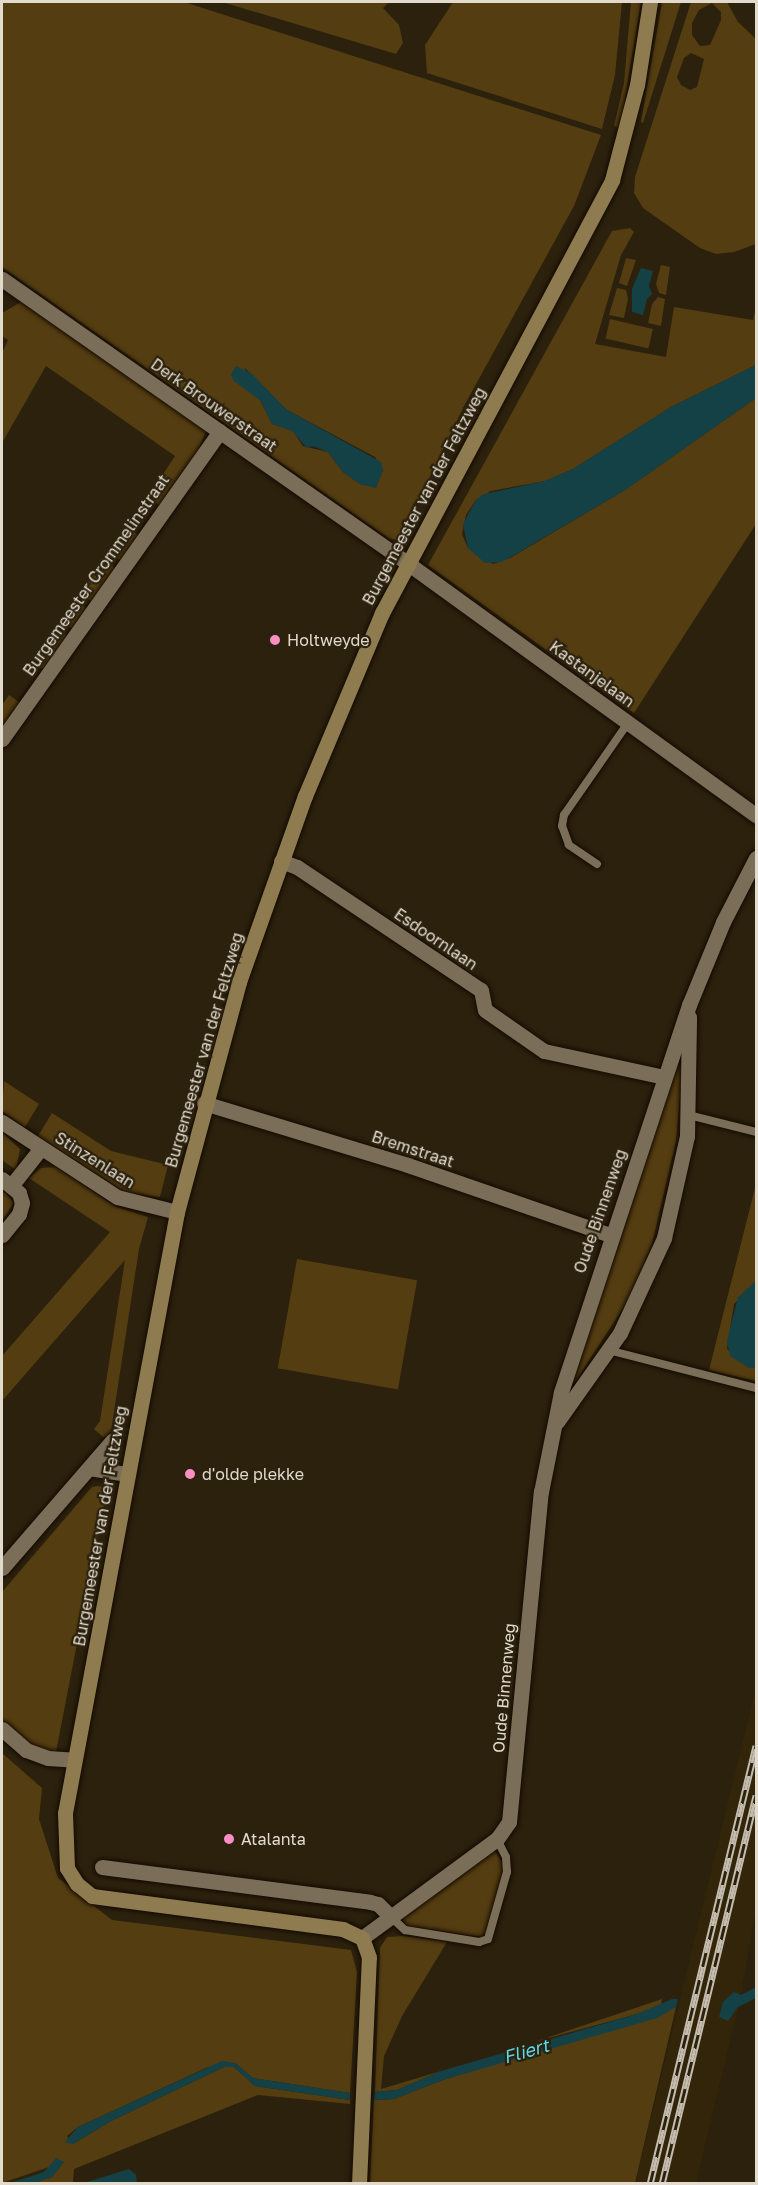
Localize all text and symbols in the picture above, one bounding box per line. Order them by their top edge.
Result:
street label: Derk Brouwerstraat [147,354,281,456]
street label: Burgemeester van der Feltzweg [358,384,490,608]
street label: Burgemeester Crommelinstraat [19,471,173,679]
place label: Holtweyde [287,630,370,650]
marker: Holtweyde [268,633,282,647]
street label: Kastanjelaan [546,637,638,711]
street label: Esdoornlaan [391,904,481,974]
street label: Burgemeester van der Feltzweg [161,930,247,1170]
street label: Bremstraat [369,1127,457,1171]
street label: Stinzenlaan [51,1128,139,1192]
street label: Oude Binnenweg [570,1146,630,1276]
street label: Burgemeester van der Feltzweg [69,1404,131,1648]
place label: d'olde plekke [202,1464,304,1484]
marker: d'olde plekke [183,1467,197,1481]
street label: Oude Binnenweg [489,1622,519,1754]
place label: Atalanta [241,1829,306,1849]
marker: Atalanta [222,1832,236,1846]
water label: Fliert [501,2034,551,2068]

